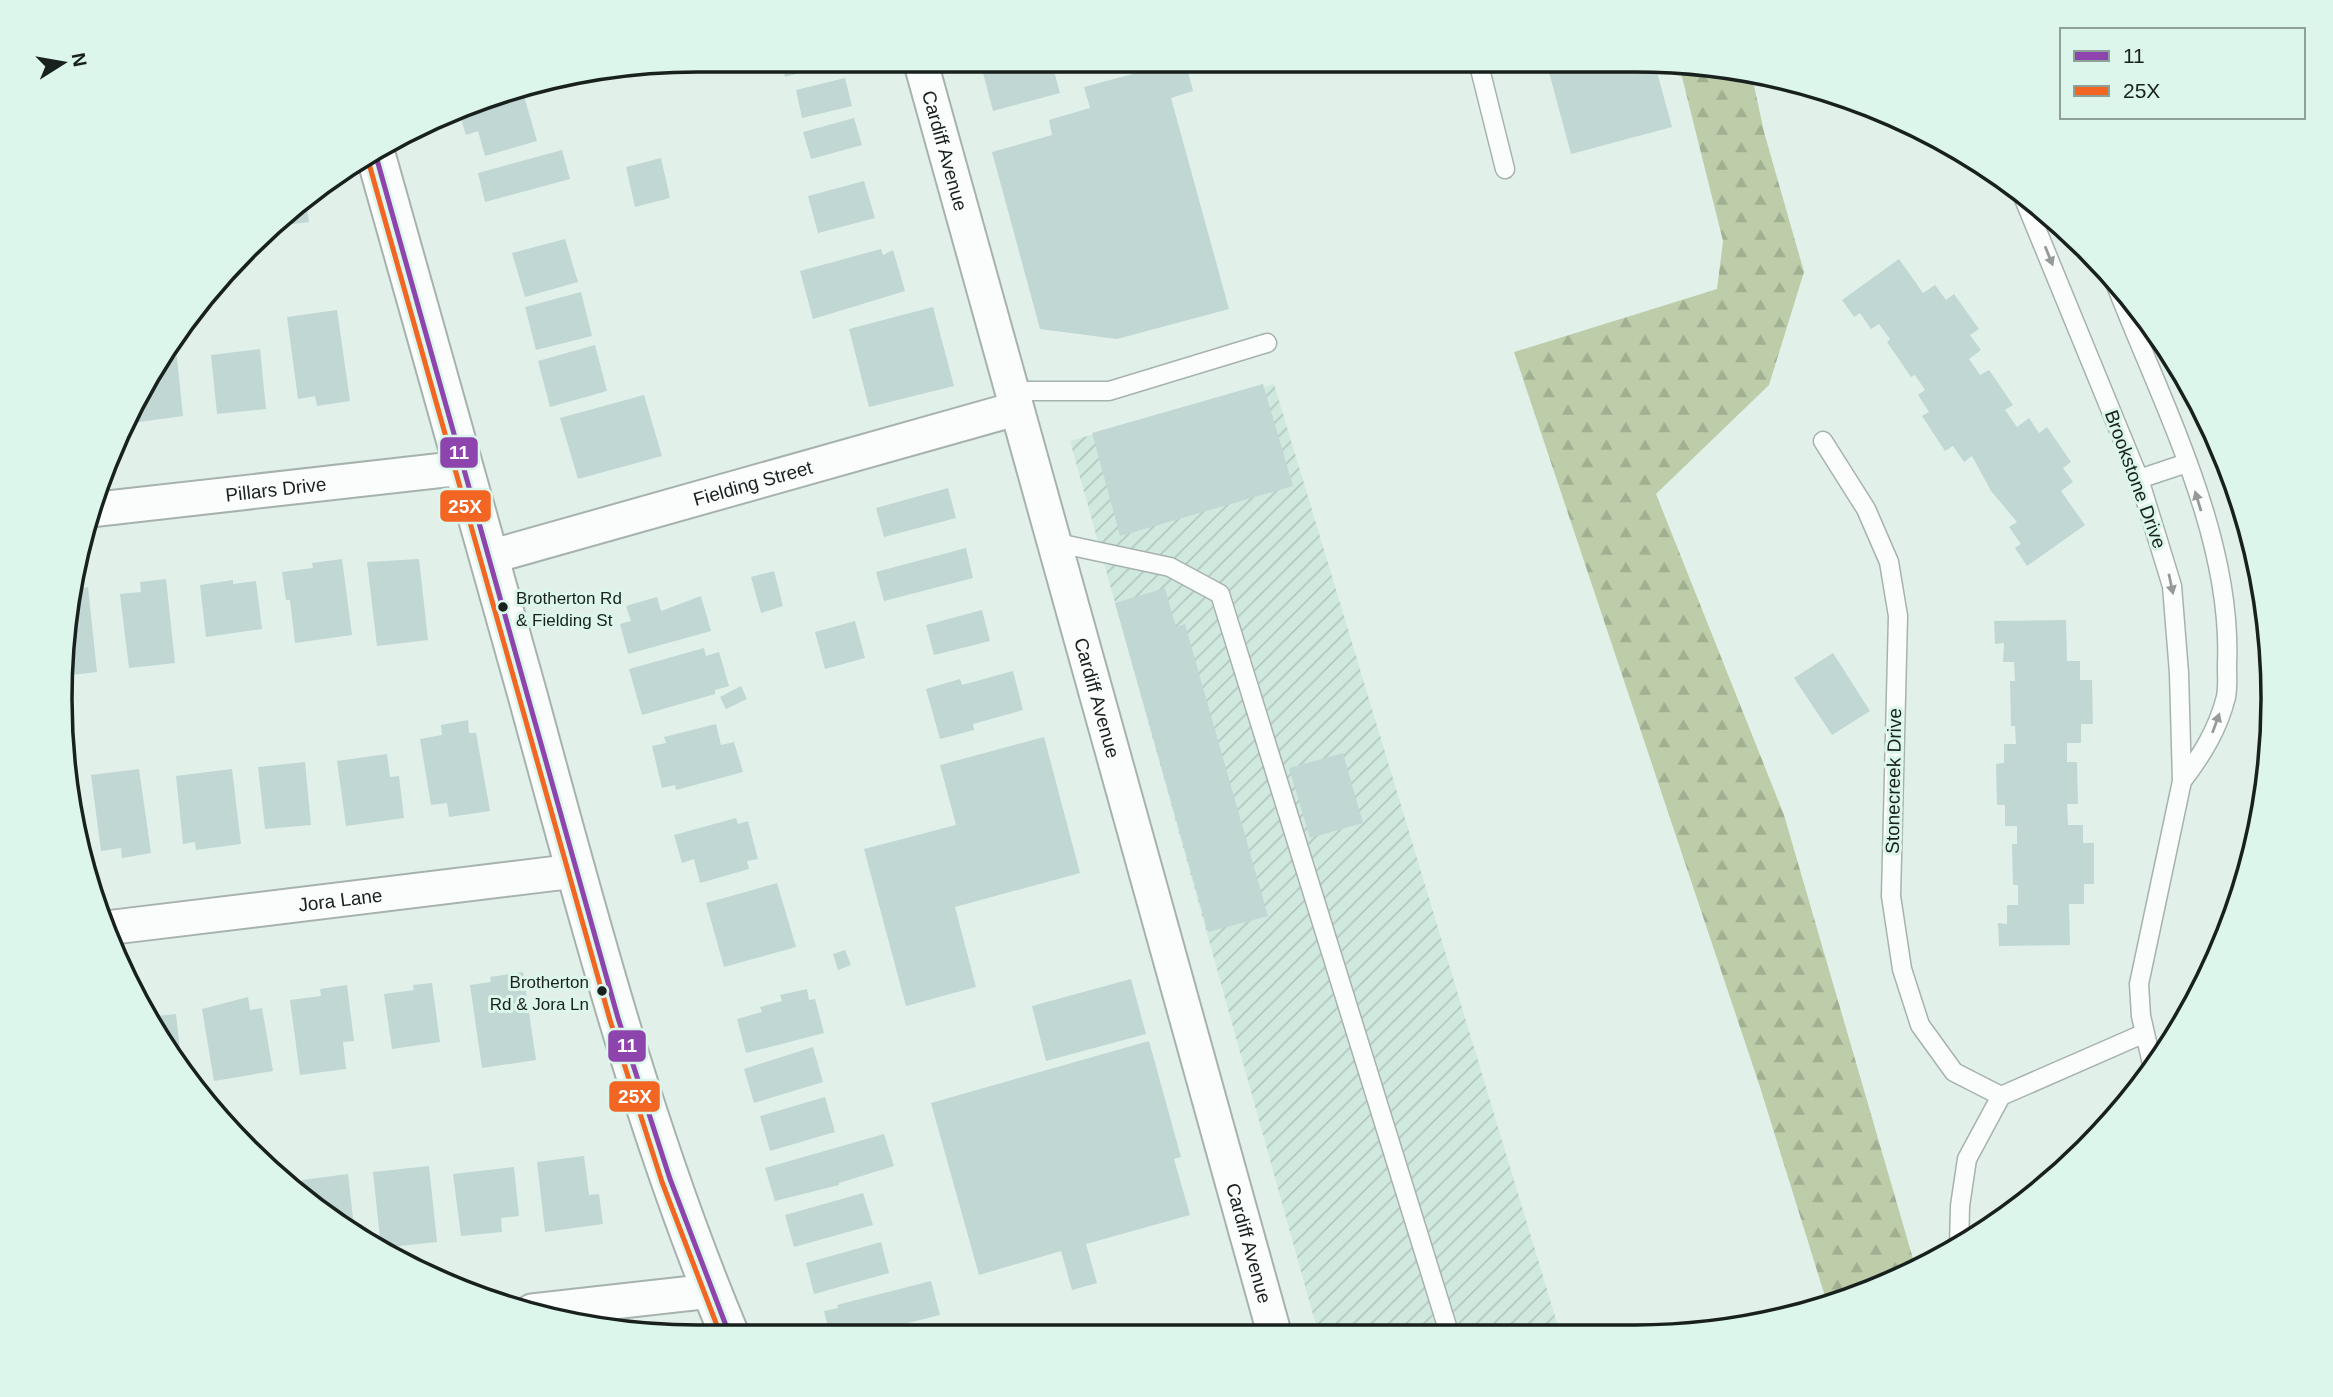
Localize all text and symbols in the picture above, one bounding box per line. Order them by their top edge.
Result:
north arrow [28,28,98,98]
legend [2060,28,2305,119]
text: 11 [2123,44,2145,67]
text: N [68,51,91,69]
text: 25X [2123,79,2160,102]
street label: Cardiff Avenue [918,88,971,213]
one-way arrow [2044,246,2055,267]
street label: Brookstone Drive [2101,407,2170,551]
line badge: 11 [439,436,479,469]
text: 11 [449,442,469,463]
street label: Fielding Street [691,456,815,510]
street label: Pillars Drive [224,473,327,506]
line badge: 25X [439,489,492,523]
one-way arrow [2193,490,2203,511]
text: 25X [448,496,482,517]
one-way arrow [2165,573,2176,595]
place label: Brotherton Rd & Fielding St [516,589,622,630]
marker: Brotherton Rd & Fielding St [496,600,510,614]
street label: Cardiff Avenue [1070,635,1124,760]
street label: Stonecreek Drive [1882,708,1905,854]
one-way arrow [2211,712,2222,733]
street label: Jora Lane [297,884,384,916]
place label: Brotherton Rd & Jora Ln [490,973,589,1014]
marker: Brotherton Rd & Jora Ln [595,984,609,998]
line badge: 11 [607,1029,647,1063]
text: 11 [617,1035,637,1056]
line badge: 25X [608,1080,661,1113]
text: 25X [618,1086,652,1107]
street label: Cardiff Avenue [1222,1181,1275,1306]

